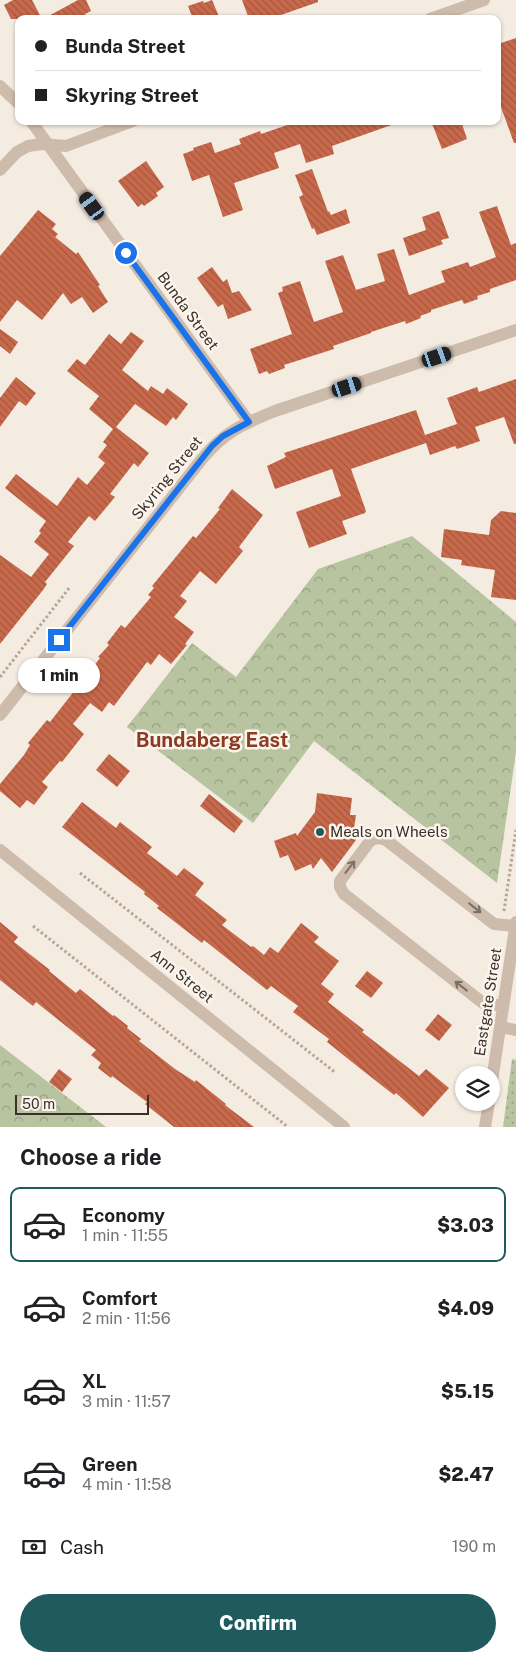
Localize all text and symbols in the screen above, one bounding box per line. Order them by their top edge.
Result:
text: Bunda Street [65,35,185,57]
text: Skyring Street [65,84,199,106]
car [77,189,106,223]
route start [115,242,137,264]
street label: Bunda Street [154,268,222,353]
car [420,345,453,369]
car [330,375,363,399]
street label: Skyring Street [128,433,205,523]
route end [48,629,70,651]
callout: 1 min [18,658,100,692]
text: 1 min [39,666,79,685]
district label: Bundaberg East [136,728,288,752]
place label: Meals on Wheels [330,823,447,840]
marker: Meals on Wheels [314,826,326,838]
one-way arrow [344,861,355,874]
one-way arrow [468,903,481,914]
street label: Ann Street [148,945,217,1006]
street label: Eastgate Street [471,946,504,1057]
one-way arrow [455,981,468,992]
map controls [455,1066,500,1111]
button: layers [455,1066,500,1111]
scale bar [15,1092,149,1115]
text: 50 m [22,1096,55,1112]
text: Choose a ride [20,1144,162,1170]
icon: car [22,1202,67,1247]
text: Economy [82,1204,165,1226]
text: $3.03 [437,1214,494,1236]
text: 1 min · 11:55 [82,1226,168,1245]
icon: car [22,1285,67,1330]
text: Comfort [82,1287,158,1309]
text: $4.09 [437,1297,494,1319]
text: 2 min · 11:56 [82,1309,171,1328]
icon: car [22,1368,67,1413]
text: XL [82,1370,107,1392]
text: $5.15 [441,1380,494,1402]
text: 3 min · 11:57 [82,1392,171,1411]
icon: car [22,1451,67,1496]
text: Green [82,1453,137,1475]
text: $2.47 [438,1463,494,1485]
text: 4 min · 11:58 [82,1475,172,1494]
icon: cash [20,1533,48,1561]
text: Cash [60,1536,104,1558]
text: 190 m [452,1537,496,1556]
button: Confirm [20,1594,496,1652]

